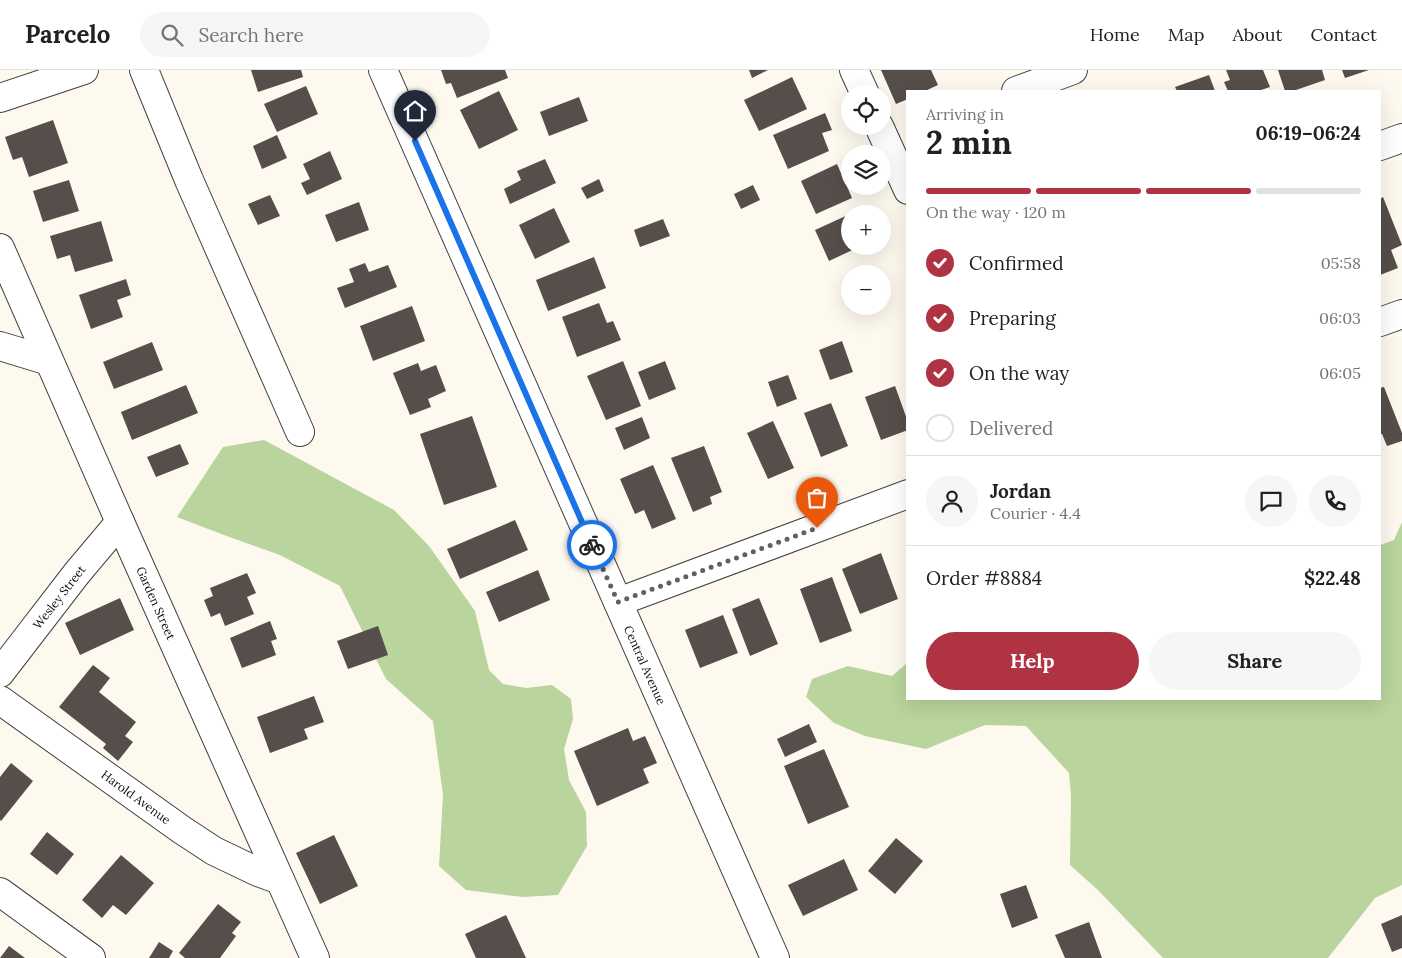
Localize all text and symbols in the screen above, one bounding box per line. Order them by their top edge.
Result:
search box [140,12,490,57]
text: Parcelo [25,19,110,50]
icon: search [158,21,186,49]
text: Search here [198,23,304,47]
text: Home [1090,23,1140,46]
text: Map [1168,23,1204,46]
text: About [1232,23,1282,46]
text: Contact [1310,23,1377,46]
map controls [841,85,891,315]
button: locate [841,85,891,135]
pin [394,90,436,141]
icon: home [401,97,429,125]
text: Arriving in [926,104,1004,124]
text: 06:19–06:24 [1256,121,1361,145]
text: 2 min [926,122,1012,163]
button: layers [841,145,891,195]
text: On the way · 120 m [926,202,1066,222]
button: + [841,205,891,255]
icon: check [926,249,954,277]
text: Confirmed [969,251,1064,275]
text: 05:58 [1321,253,1361,273]
button: − [841,265,891,315]
icon: check [926,304,954,332]
text: Preparing [969,306,1056,330]
text: 06:03 [1319,308,1361,328]
icon: check [926,359,954,387]
text: On the way [969,361,1069,385]
text: 06:05 [1319,363,1361,383]
text: Delivered [969,416,1053,440]
button: person [926,475,978,527]
button: chat [1245,475,1297,527]
button: phone [1309,475,1361,527]
pin [796,477,838,528]
text: Jordan [990,479,1051,503]
icon: bag [803,484,831,512]
text: Courier · 4.4 [990,503,1081,523]
courier [567,520,617,570]
icon: bike [578,531,606,559]
street label: Wesley Street [29,562,89,632]
street label: Garden Street [133,564,179,642]
text: Order #8884 [926,566,1042,590]
text: $22.48 [1304,566,1361,590]
street label: Central Avenue [621,623,669,707]
button: Help [926,632,1139,690]
button: Share [1149,632,1361,690]
street label: Harold Avenue [98,767,174,827]

